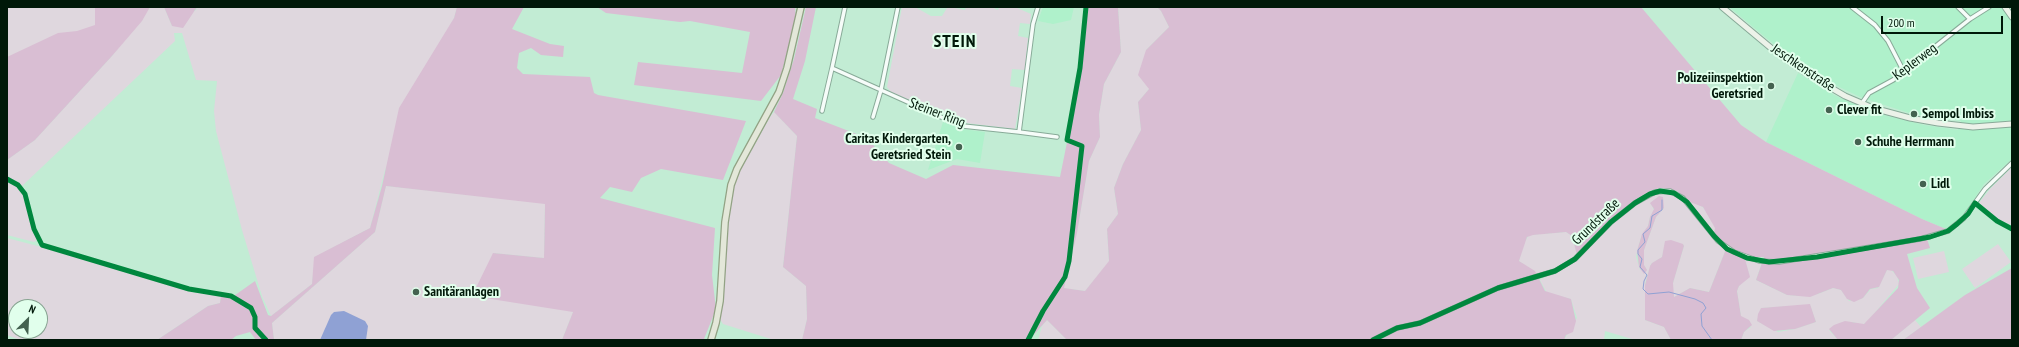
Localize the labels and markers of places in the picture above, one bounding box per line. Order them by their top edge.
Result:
place label: Polizeiinspektion Geretsried [1677,70,1763,102]
marker: Polizeiinspektion Geretsried [1766,81,1776,91]
place label: Clever fit [1837,102,1882,118]
marker: Clever fit [1824,105,1834,115]
place label: Sempol Imbiss [1922,106,1994,122]
marker: Sempol Imbiss [1909,109,1919,119]
place label: Caritas Kindergarten, Geretsried Stein [845,131,951,164]
place label: Schuhe Herrmann [1866,134,1954,150]
marker: Schuhe Herrmann [1853,137,1863,147]
marker: Caritas Kindergarten, Geretsried Stein [954,142,964,152]
place label: Lidl [1931,176,1950,192]
marker: Lidl [1918,179,1928,189]
place label: Sanitäranlagen [424,284,499,300]
marker: Sanitäranlagen [411,287,421,297]

